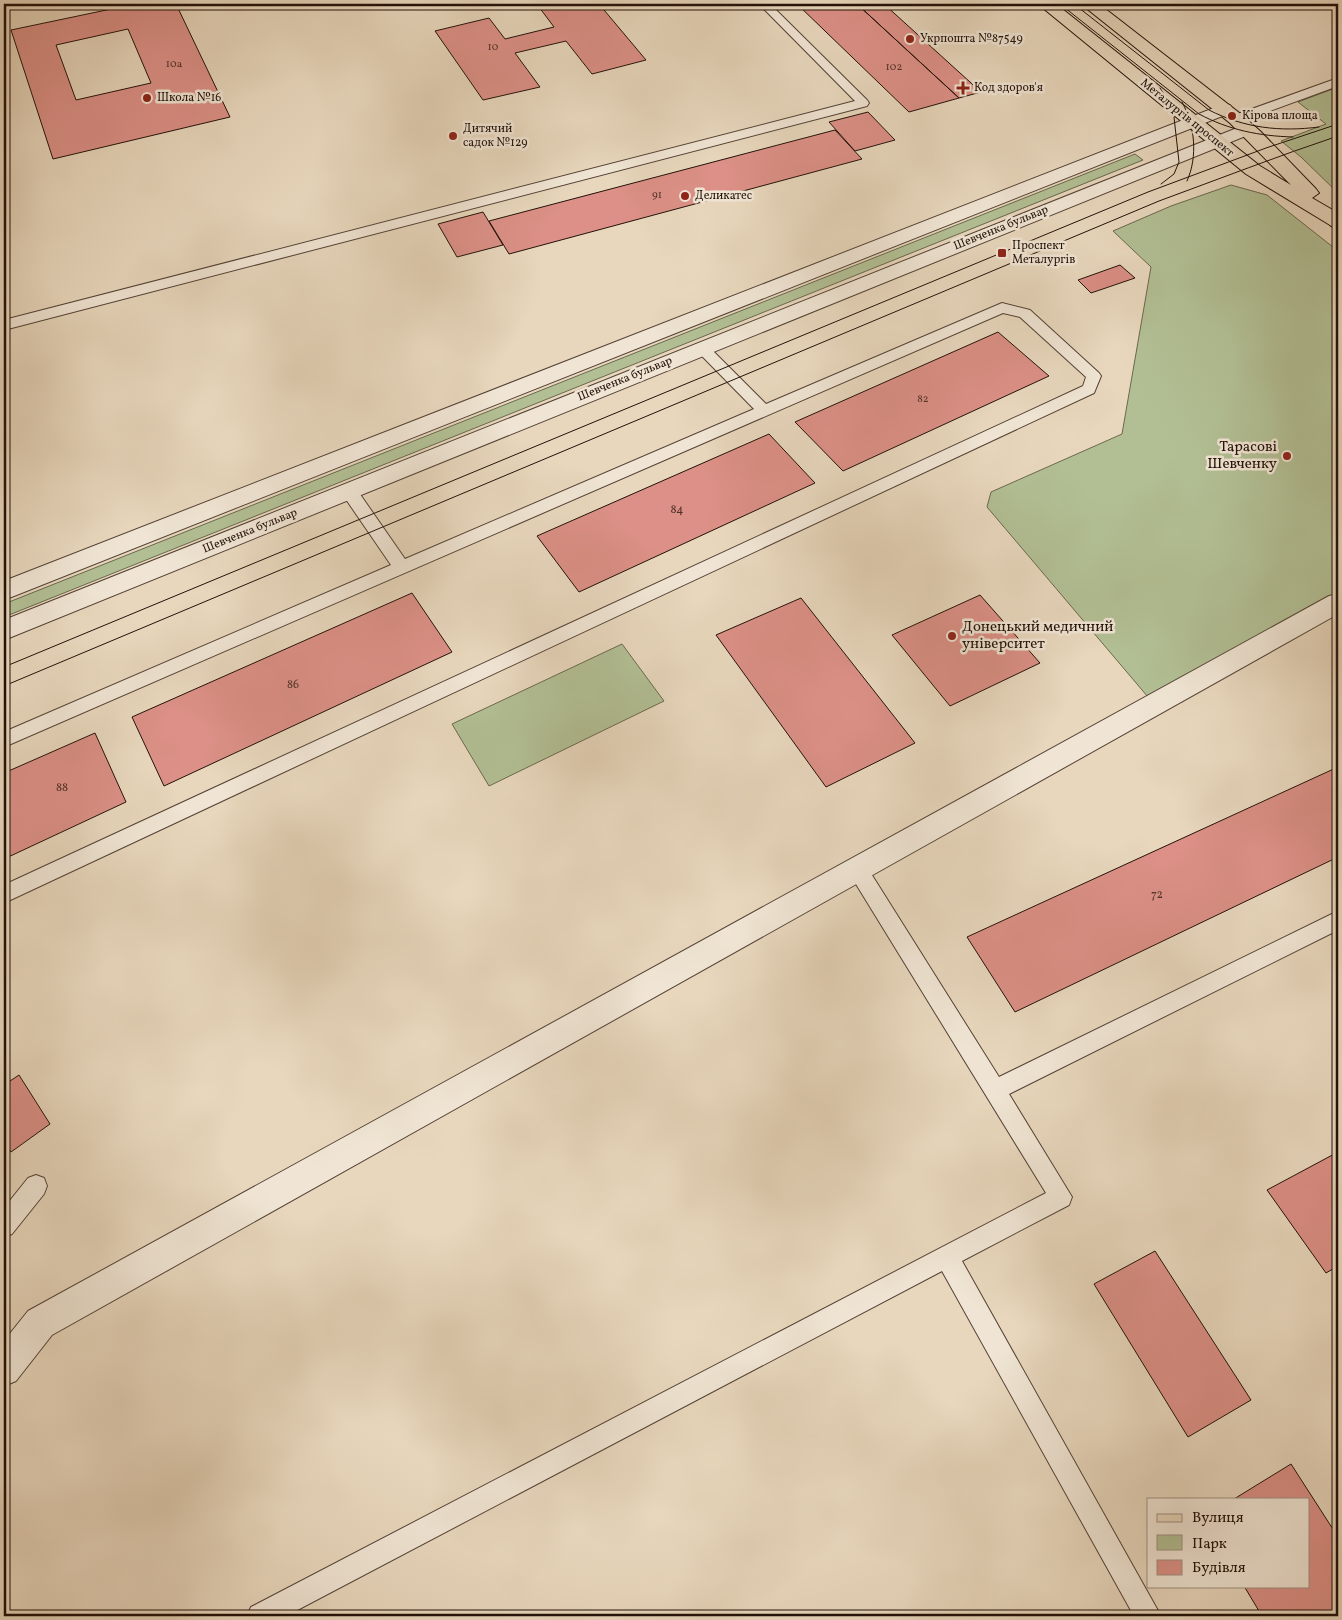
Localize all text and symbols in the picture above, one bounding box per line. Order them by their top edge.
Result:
place label: Укрпошта №87549 [920,31,1023,47]
marker: Укрпошта №87549 [904,33,916,45]
house number: 10 [488,40,499,55]
house number: 10а [166,57,183,72]
house number: 102 [886,60,902,75]
street label: Металургів проспект [1137,75,1237,161]
place label: Код здоров'я [974,80,1043,96]
marker: Код здоров'я [956,81,970,95]
place label: Школа №16 [157,90,221,106]
marker: Школа №16 [141,92,153,104]
place label: Кірова площа [1242,108,1318,124]
marker: Кірова площа [1226,110,1238,122]
place label: Дитячий садок №129 [463,121,528,151]
marker: Дитячий садок №129 [447,130,459,142]
house number: 91 [652,188,662,203]
place label: Деликатес [695,188,752,204]
marker: Деликатес [679,190,691,202]
street label: Шевченка бульвар [951,202,1051,254]
place label: Проспект Металургів [1012,238,1075,268]
marker: Проспект Металургів [996,247,1008,259]
street label: Шевченка бульвар [575,353,675,405]
house number: 82 [917,392,929,407]
place label: Тарасові Шевченку [1207,437,1277,475]
marker: Тарасові Шевченку [1281,450,1293,462]
house number: 84 [671,502,683,518]
street label: Шевченка бульвар [200,505,300,557]
place label: Донецький медичний університет [962,617,1113,655]
marker: Донецький медичний університет [946,630,958,642]
house number: 86 [287,677,299,693]
house number: 88 [56,780,68,796]
house number: 72 [1151,887,1163,903]
legend [1147,1498,1310,1588]
text: Вулиця [1192,1508,1244,1529]
text: Парк [1192,1534,1227,1555]
text: Будівля [1192,1558,1246,1579]

